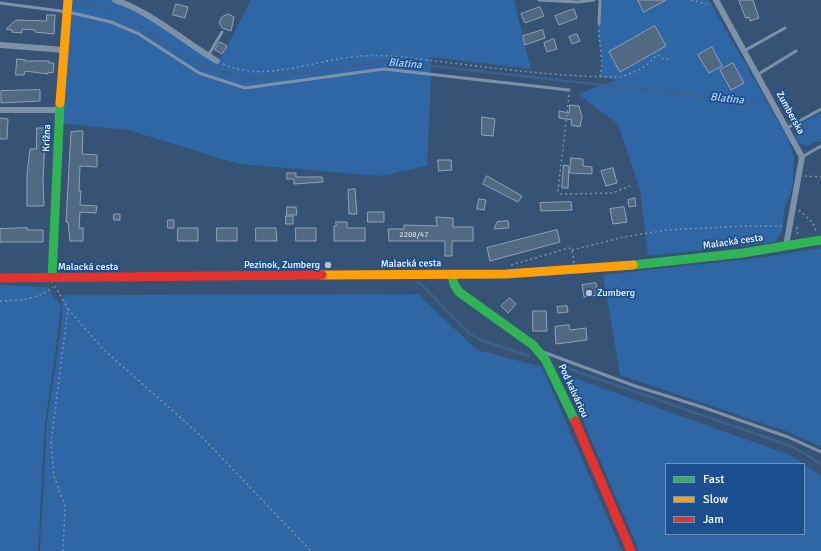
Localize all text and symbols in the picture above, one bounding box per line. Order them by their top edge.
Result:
water label: Blatina [388,56,422,72]
street label: Zumberska [773,89,807,137]
water label: Blatina [709,91,745,107]
street label: Krížna [40,124,54,152]
house number: 2208/47 [399,230,429,240]
street label: Malacká cesta [702,232,764,252]
street label: Malacká cesta [381,257,441,271]
place label: Pezinok, Zumberg [244,259,320,271]
marker: Pezinok, Zumberg [323,260,333,270]
street label: Malacká cesta [58,261,118,273]
place label: Zumberg [597,287,635,299]
marker: Zumberg [584,288,594,298]
street label: Pod kalváriou [555,362,591,420]
legend [665,463,805,535]
text: Fast [703,472,724,487]
text: Slow [703,492,728,507]
text: Jam [703,512,724,527]

